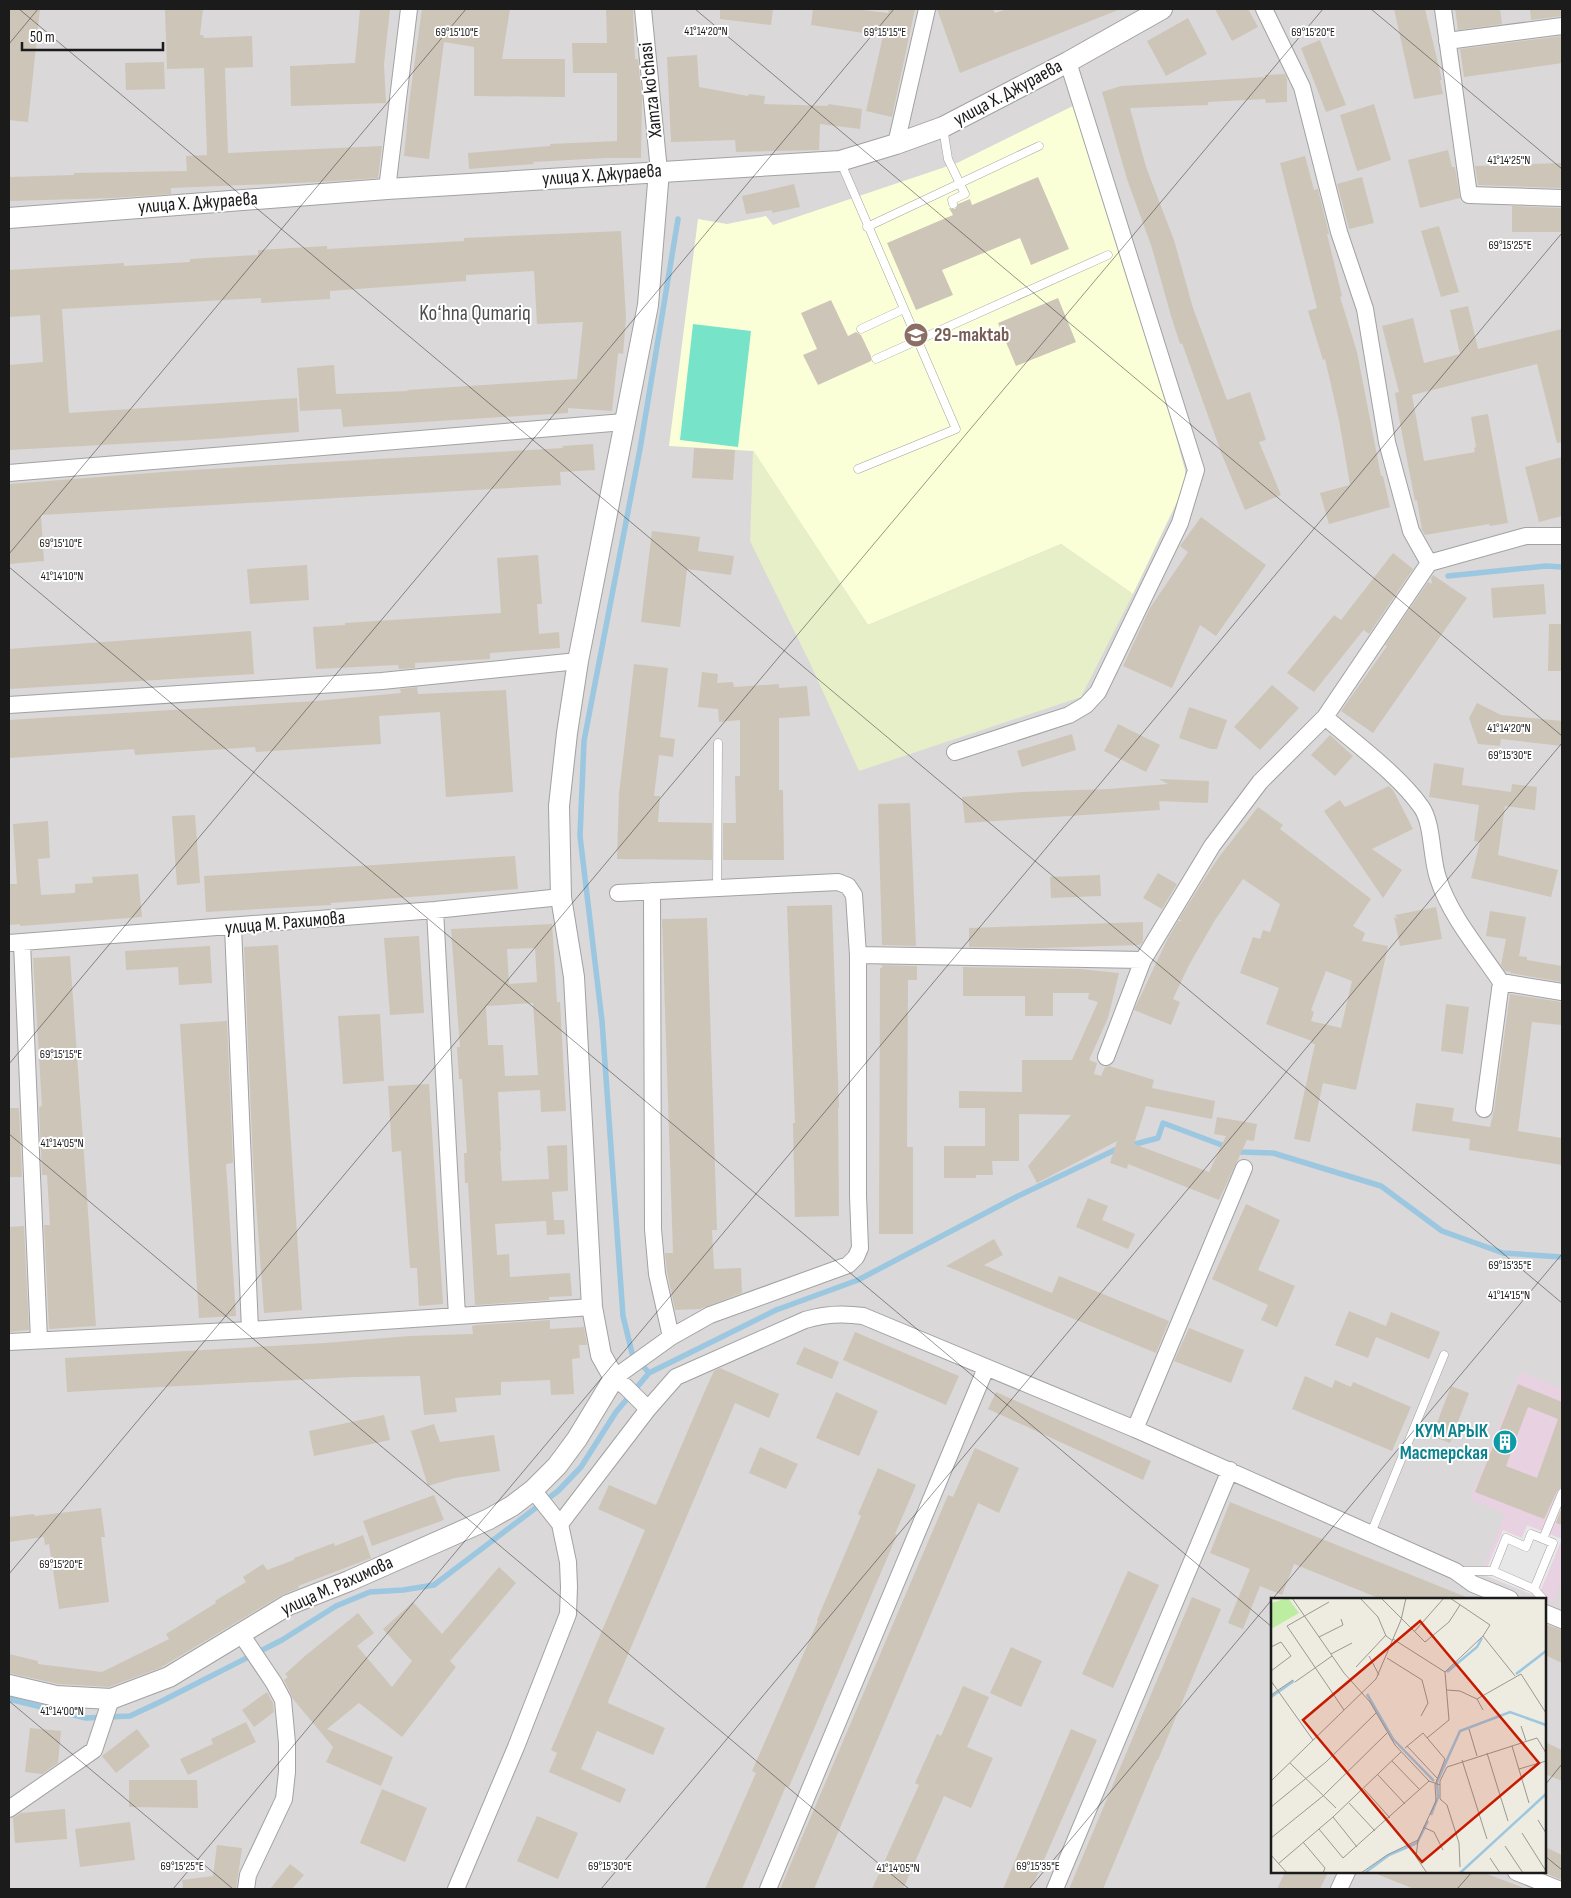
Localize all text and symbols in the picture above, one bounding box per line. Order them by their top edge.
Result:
scale bar [22,20,164,52]
text: 41°14'20"N [684,24,728,39]
text: 69°15'10"E [436,25,479,40]
text: 69°15'15"E [864,25,906,40]
text: 69°15'20"E [1291,25,1335,40]
text: 50 m [30,28,55,47]
street label: Xamza ko'chasi [635,41,668,140]
street label: улица Х. Джураева [950,55,1066,131]
text: 41°14'25"N [1488,153,1530,168]
street label: улица Х. Джураева [541,159,663,191]
street label: улица Х. Джураева [137,187,259,219]
text: 69°15'25"E [1488,238,1532,253]
district label: Koʻhna Qumariq [419,301,531,326]
school or university icon: 29-maktab [903,322,929,348]
place label: 29-maktab [934,324,1009,347]
text: 69°15'10"E [40,536,83,551]
text: 41°14'10"N [41,569,83,584]
text: 41°14'20"N [1487,721,1531,736]
text: 69°15'30"E [1488,748,1532,763]
street label: улица М. Рахимова [224,906,346,940]
text: 69°15'15"E [40,1047,82,1062]
text: 41°14'05"N [40,1136,84,1151]
text: 69°15'35"E [1488,1258,1532,1273]
text: 41°14'15"N [1488,1288,1530,1303]
place label: КУМ АРЫК Мастерская [1400,1420,1489,1465]
building icon: КУМ АРЫК Мастерская [1492,1429,1518,1455]
street label: улица М. Рахимова [277,1551,397,1621]
text: 69°15'20"E [39,1557,83,1572]
inset map [1271,1598,1546,1873]
text: 41°14'00"N [40,1704,84,1719]
text: 69°15'25"E [160,1859,204,1874]
text: 69°15'30"E [588,1859,632,1874]
text: 69°15'35"E [1016,1859,1060,1874]
text: 41°14'05"N [876,1861,920,1876]

